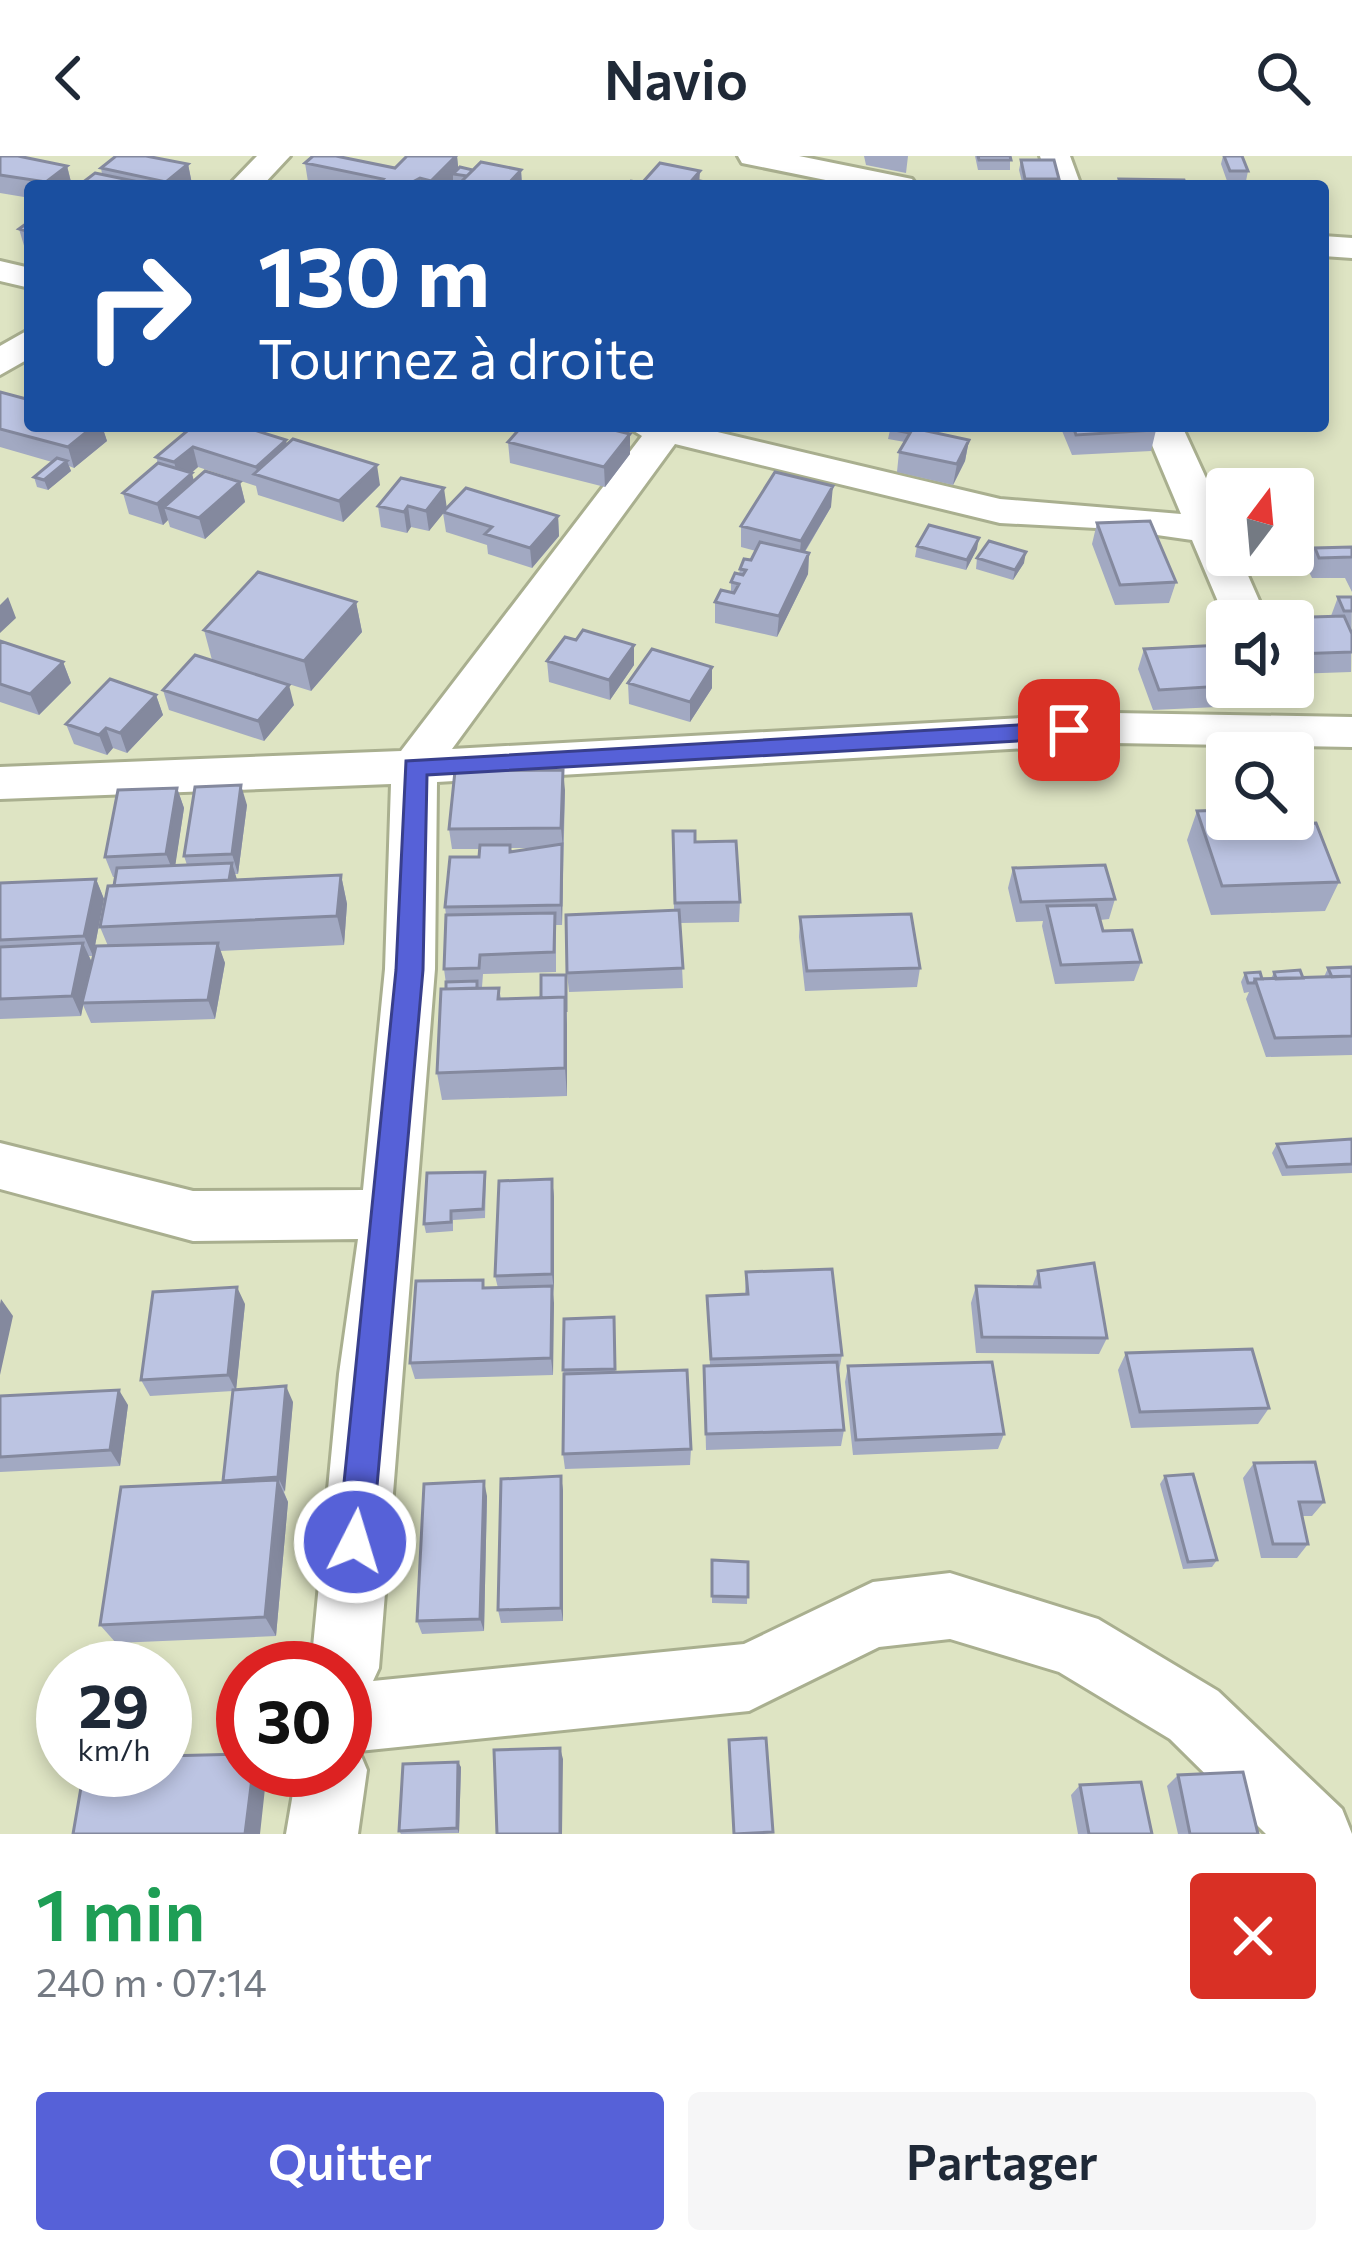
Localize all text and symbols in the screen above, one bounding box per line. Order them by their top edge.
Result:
icon: back [36,45,102,111]
text: Navio [604,45,748,111]
icon: search [1250,45,1316,111]
text: 130 m [258,222,490,324]
icon: right [60,228,216,384]
text: Tournez à droite [258,324,656,390]
north arrow [1206,468,1314,576]
map controls [1206,468,1314,840]
button: sound [1206,600,1314,708]
pin [1018,679,1120,781]
icon: arrive [1036,697,1102,763]
button: search [1206,732,1314,840]
position arrow [292,1479,418,1605]
speed limit sign: 30 [216,1641,372,1797]
text: 29 [79,1667,149,1740]
text: km/h [78,1730,150,1767]
text: 1 min [36,1868,206,1956]
button: close [1190,1873,1316,1999]
text: 240 m · 07:14 [36,1957,267,2005]
button: Quitter [36,2092,664,2230]
button: Partager [688,2092,1316,2230]

